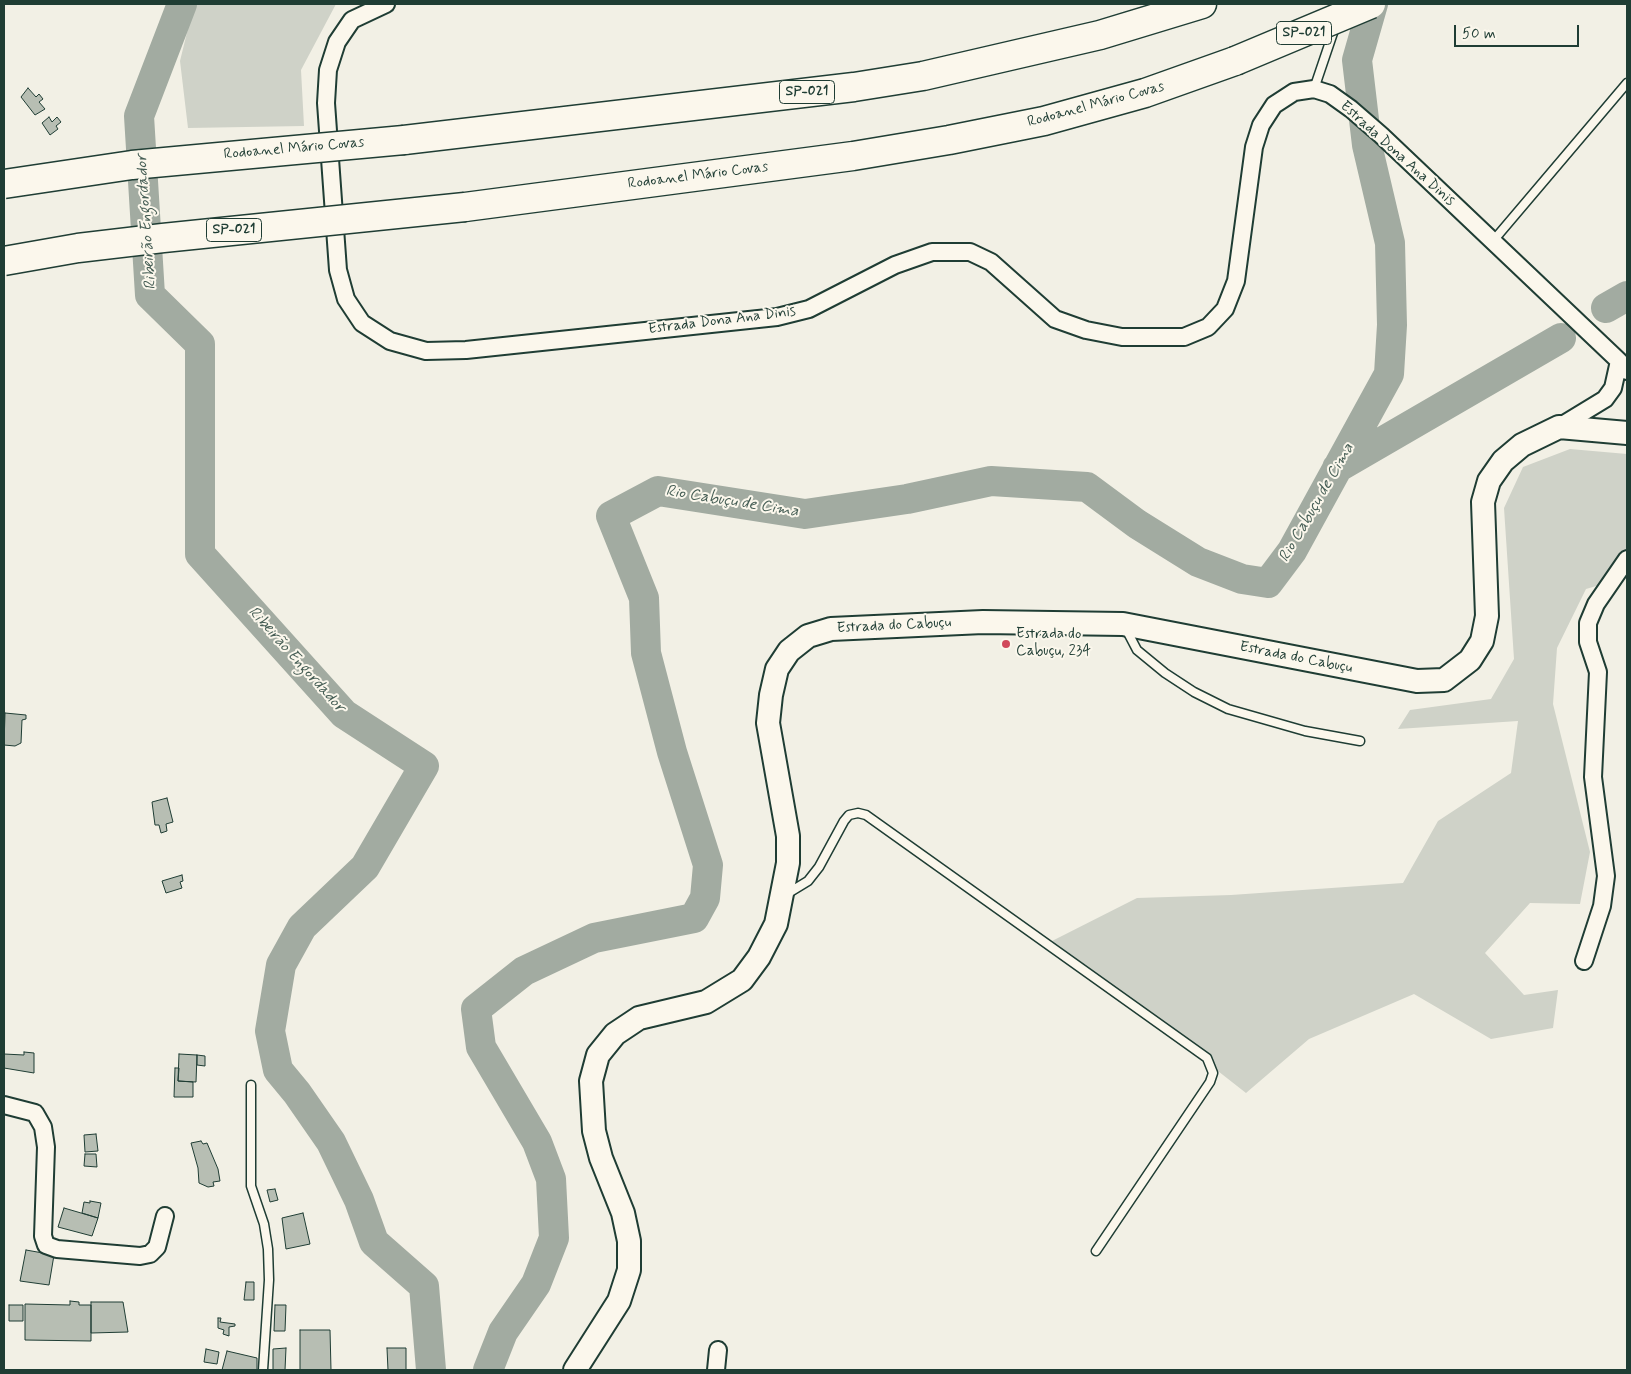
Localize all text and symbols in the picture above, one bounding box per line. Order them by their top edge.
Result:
scale bar [1456,15,1581,47]
road number: SP-021 [1276,22,1332,44]
text: 50 m [1462,24,1496,44]
street label: Rodoanel Mário Covas [1026,78,1166,132]
road number: SP-021 [780,80,834,104]
street label: Estrada Dona Ana Dinis [1336,98,1458,210]
street label: Rodoanel Mário Covas [223,134,365,164]
water label: Ribeirão Engordador [133,154,161,290]
street label: Rodoanel Mário Covas [627,158,769,194]
road number: SP-021 [206,218,262,242]
street label: Estrada Dona Ana Dinis [647,303,797,339]
water label: Rio Cabuçu de Cima [1275,440,1359,566]
water label: Rio Cabuçu de Cima [664,482,800,522]
water label: Ribeirão Engordador [243,603,349,717]
street label: Estrada do Cabuçu [836,614,952,638]
place label: Estrada do Cabuçu, 234 [1016,626,1091,661]
marker: Estrada do Cabuçu, 234 [1000,638,1012,650]
street label: Estrada do Cabuçu [1238,638,1354,678]

